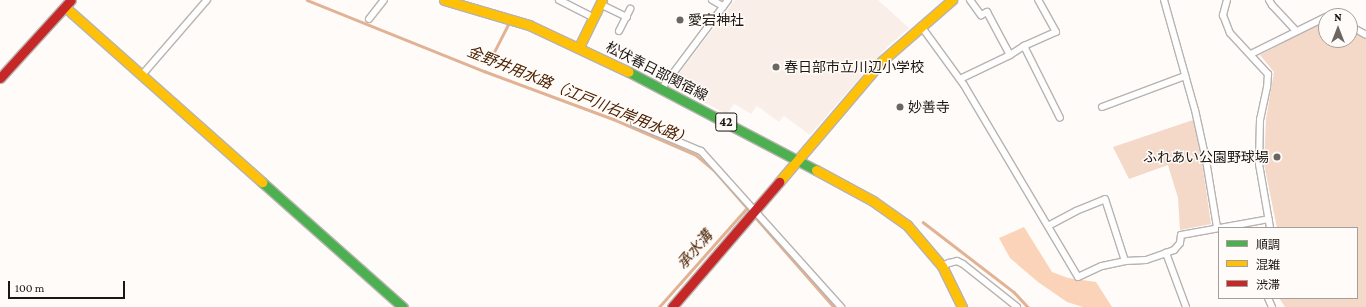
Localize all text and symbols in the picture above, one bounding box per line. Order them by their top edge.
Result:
north arrow [1318,8,1358,48]
text: N [1334,11,1342,23]
place label: 愛宕神社 [688,12,744,28]
marker: 愛宕神社 [675,15,685,25]
street label: 松伏春日部関宿線 [603,38,711,104]
water label: 金野井用水路（江戸川右岸用水路） [464,43,694,149]
place label: 春日部市立川辺小学校 [784,59,924,75]
marker: 春日部市立川辺小学校 [771,62,781,72]
place label: 妙善寺 [908,99,950,115]
marker: 妙善寺 [895,102,905,112]
road number: 42 [715,111,737,133]
place label: ふれあい公園野球場 [1143,149,1269,165]
marker: ふれあい公園野球場 [1272,152,1282,162]
water label: 承水溝 [673,227,717,273]
legend [1218,227,1358,299]
text: 順調 [1256,238,1280,252]
text: 混雑 [1256,258,1280,272]
scale bar [10,273,127,299]
text: 渋滞 [1256,278,1280,292]
text: 100 m [15,281,44,295]

